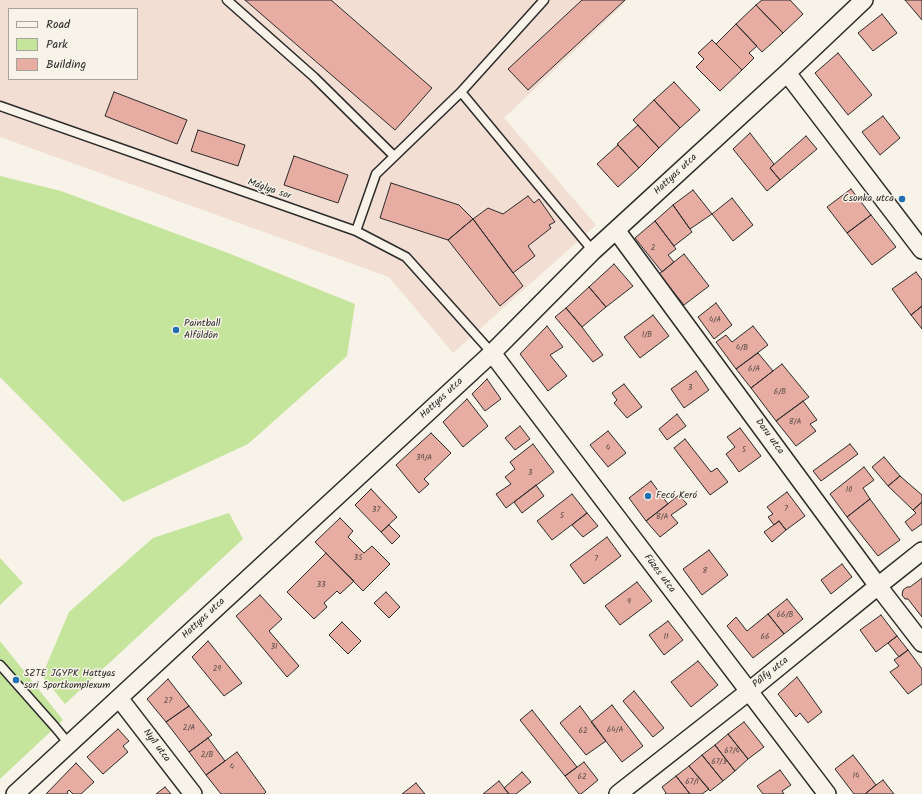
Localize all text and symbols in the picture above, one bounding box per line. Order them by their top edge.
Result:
legend [8,8,138,80]
text: Road [46,15,70,34]
text: Park [46,35,68,54]
text: Building [46,55,86,74]
street label: Hattyas utca [652,152,700,198]
street label: Máglya sor [246,177,292,203]
place label: Csonka utca [843,193,894,205]
marker: Csonka utca [897,194,907,204]
house number: 2 [651,244,655,254]
house number: 4/A [709,316,721,326]
place label: Paintball Alföldön [184,318,221,342]
marker: Paintball Alföldön [171,325,181,335]
house number: 1/B [642,331,652,341]
house number: 4/B [736,344,748,354]
house number: 6/A [748,365,760,375]
street label: Hattyas utca [418,376,466,422]
house number: 3 [688,384,692,394]
house number: 6/B [774,388,786,398]
street label: Daru utca [752,417,786,457]
house number: 8/A [789,418,801,428]
house number: 4 [606,444,610,454]
house number: 5 [742,446,746,456]
house number: 39/A [416,454,432,464]
house number: 3 [528,469,532,479]
house number: 10 [846,486,852,496]
place label: Fecó Keró [656,490,697,502]
marker: Fecó Keró [643,491,653,501]
house number: 7 [784,505,788,515]
house number: 37 [372,506,380,516]
house number: 5 [560,512,564,522]
house number: 8/A [656,513,668,523]
street label: Füzes utca [641,552,677,596]
house number: 35 [354,554,362,564]
house number: 7 [594,555,598,565]
house number: 8 [703,567,707,577]
house number: 33 [316,581,326,591]
street label: Hattyas utca [180,596,228,642]
house number: 9 [627,598,631,608]
house number: 66/B [777,611,793,621]
house number: 11 [663,633,669,643]
house number: 66 [761,633,769,643]
house number: 31 [270,643,278,653]
street label: Pálfy utca [751,655,791,691]
house number: 29 [213,665,221,675]
place label: SZTE JGYPK Hattyas sori Sportkomplexum [24,668,115,692]
marker: SZTE JGYPK Hattyas sori Sportkomplexum [11,675,21,685]
house number: 27 [164,697,172,707]
house number: 2/A [183,724,195,734]
house number: 64/A [607,726,623,736]
street label: Nyíl utca [140,727,172,765]
house number: 62 [578,727,588,737]
house number: 67/4 [724,747,740,757]
house number: 2/B [201,751,213,761]
house number: 67/3 [711,758,727,768]
house number: 4 [230,763,234,773]
house number: 14 [853,772,859,782]
house number: 62 [577,773,587,783]
house number: 67/1 [685,778,699,788]

